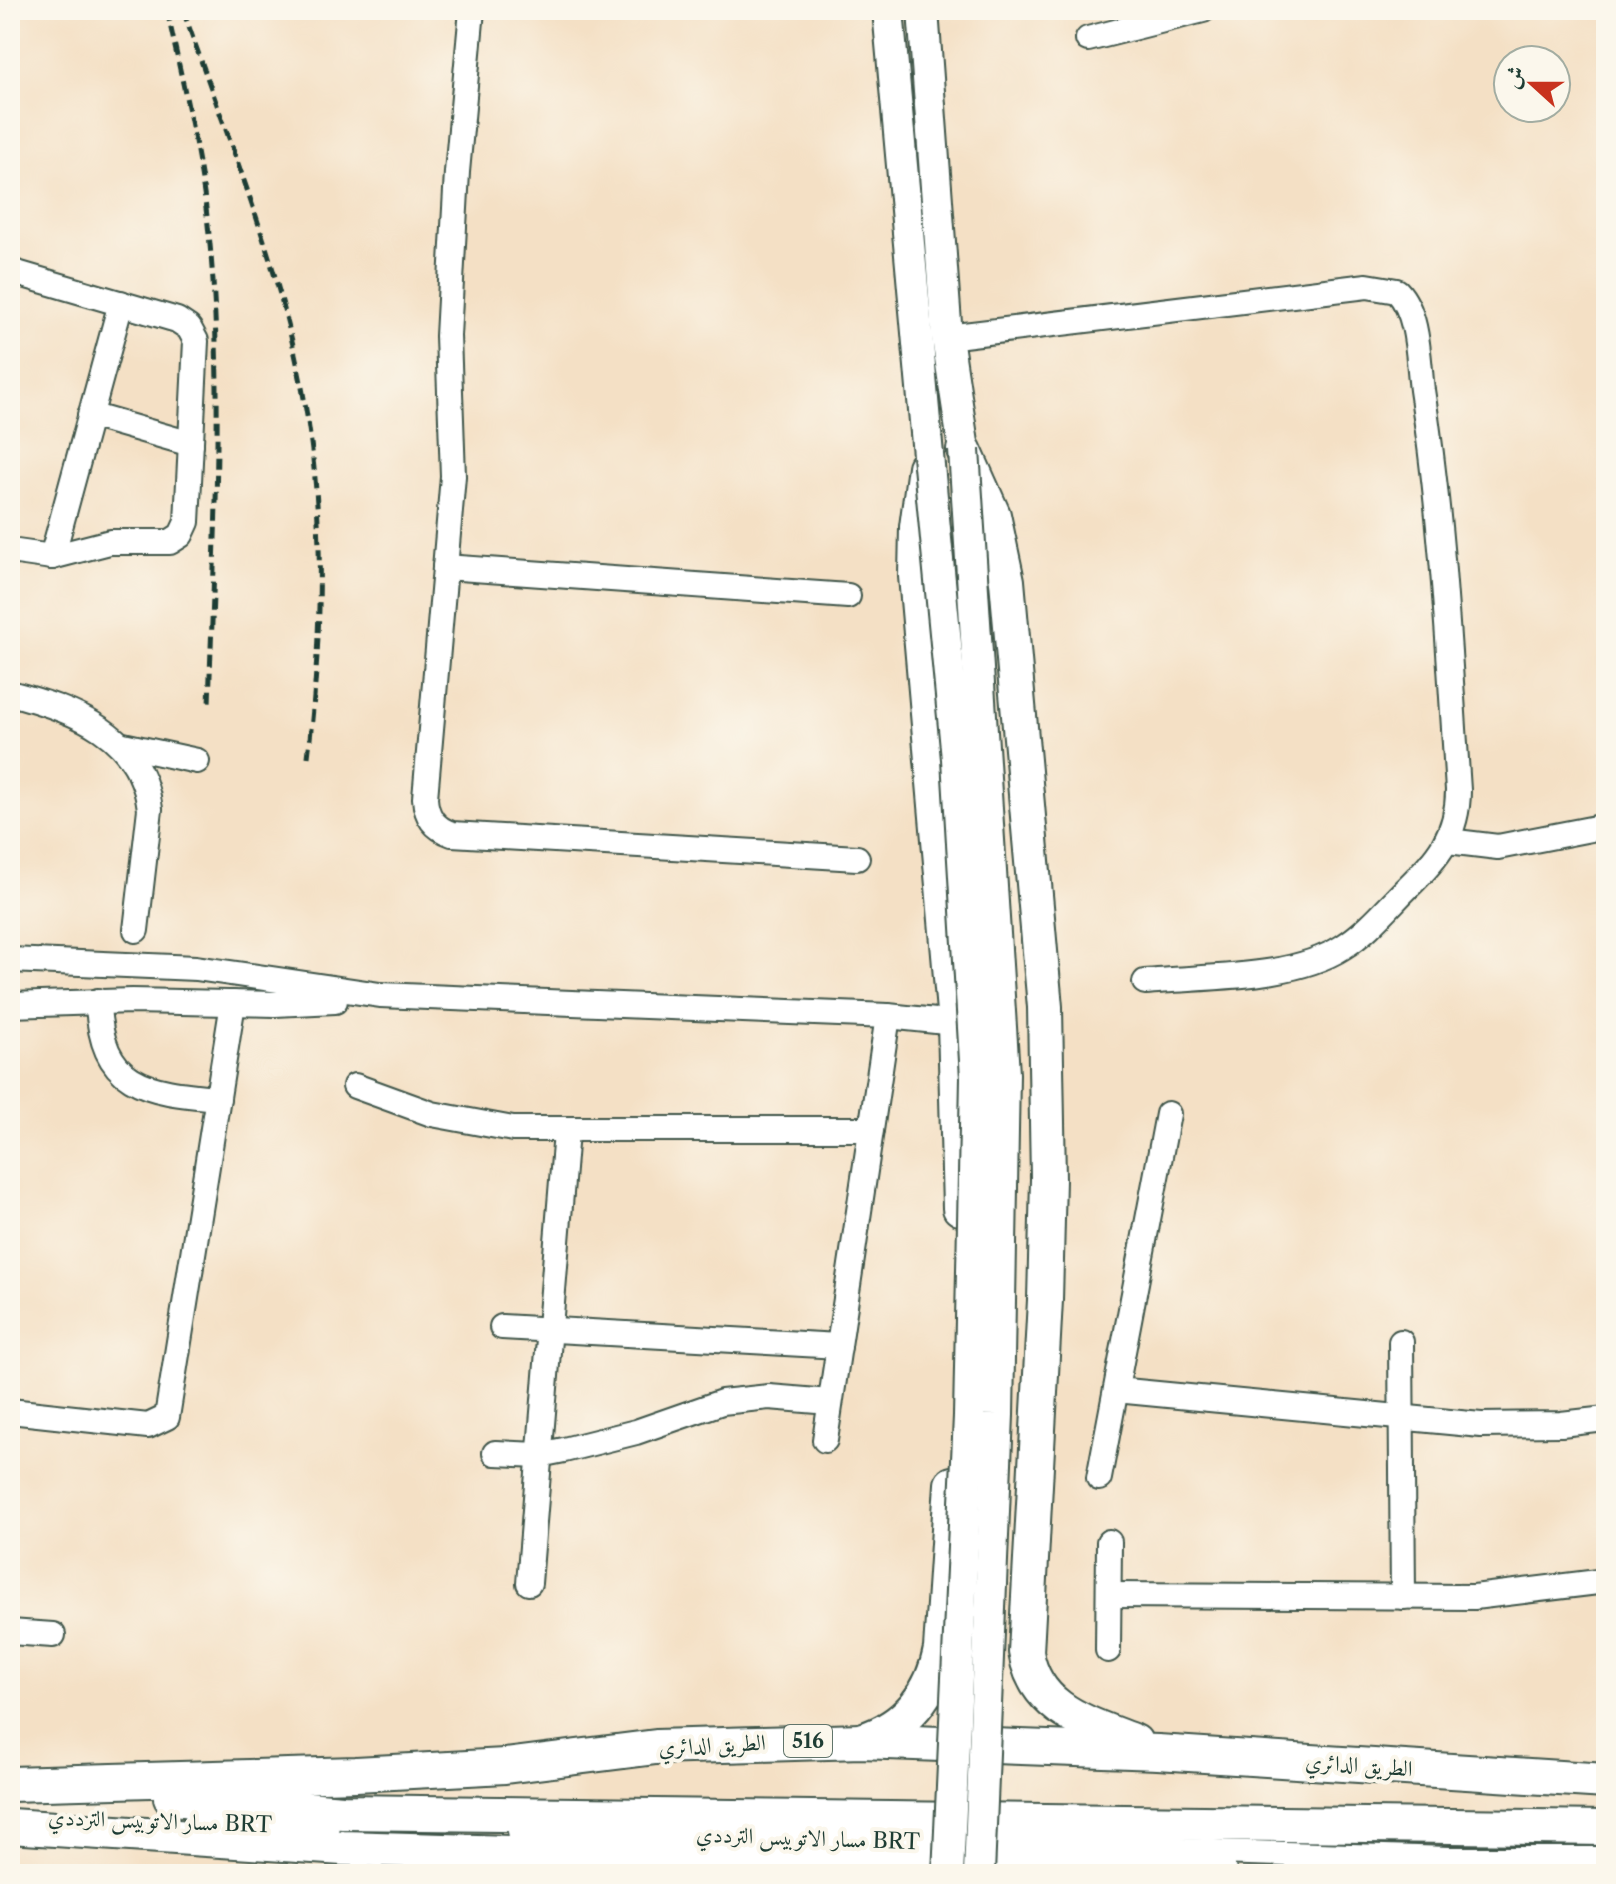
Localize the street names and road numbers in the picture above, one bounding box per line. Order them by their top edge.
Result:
road number: 516 [784,1725,832,1757]
street label: الطريق الدائري [658,1729,767,1765]
street label: الطريق الدائري [1304,1748,1414,1786]
street label: مسار الاتوبيس الترددي BRT [47,1804,273,1842]
street label: مسار الاتوبيس الترددي BRT [695,1821,921,1859]

